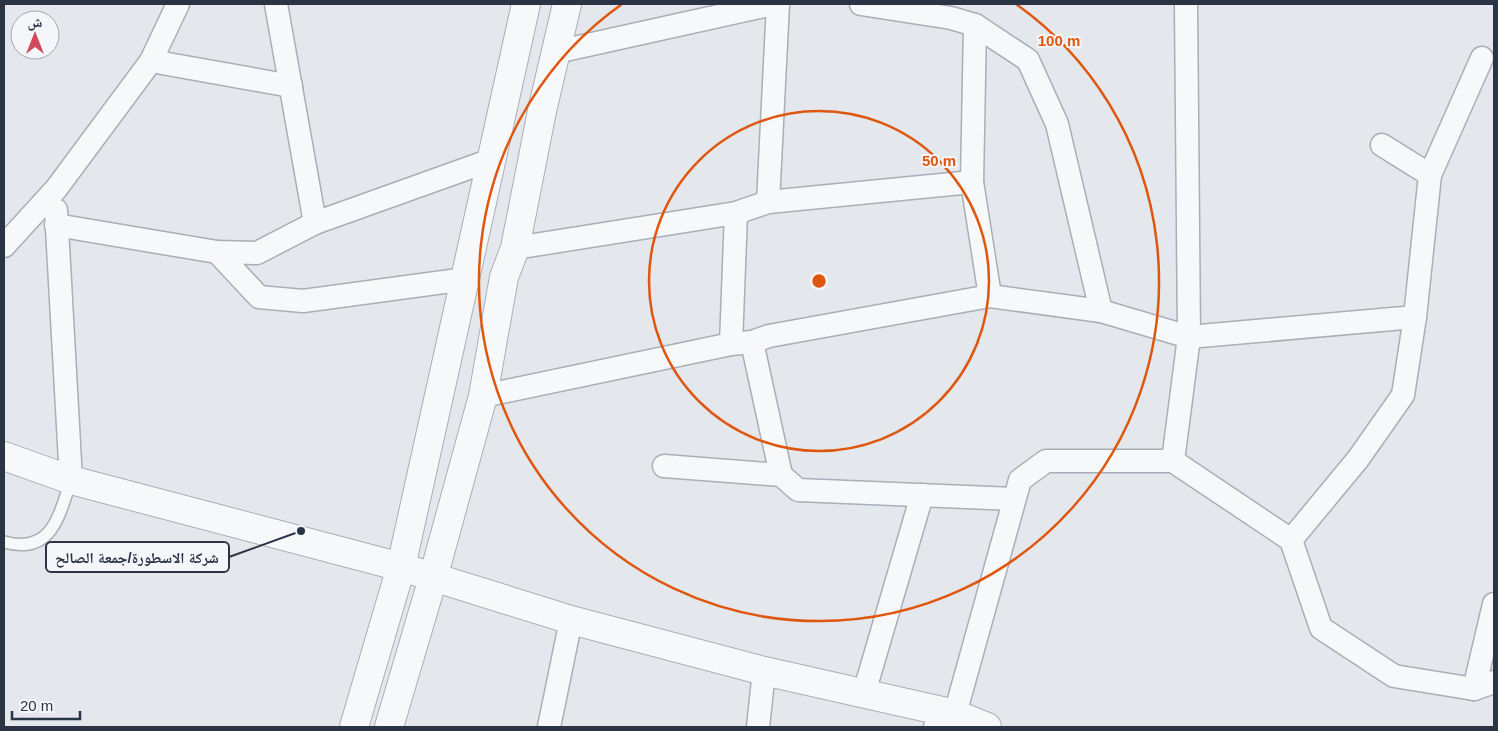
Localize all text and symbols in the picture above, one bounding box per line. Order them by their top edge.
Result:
north arrow [10,10,60,60]
text: ش [28,14,43,31]
text: 100 m [1038,32,1080,49]
text: 50 m [922,152,956,169]
centre of rings [810,272,828,290]
callout: شركة الاسطورة/جمعة الصالح [46,542,229,572]
text: شركة الاسطورة/جمعة الصالح [55,549,219,568]
scale bar [12,688,80,720]
text: 20 m [20,697,53,714]

